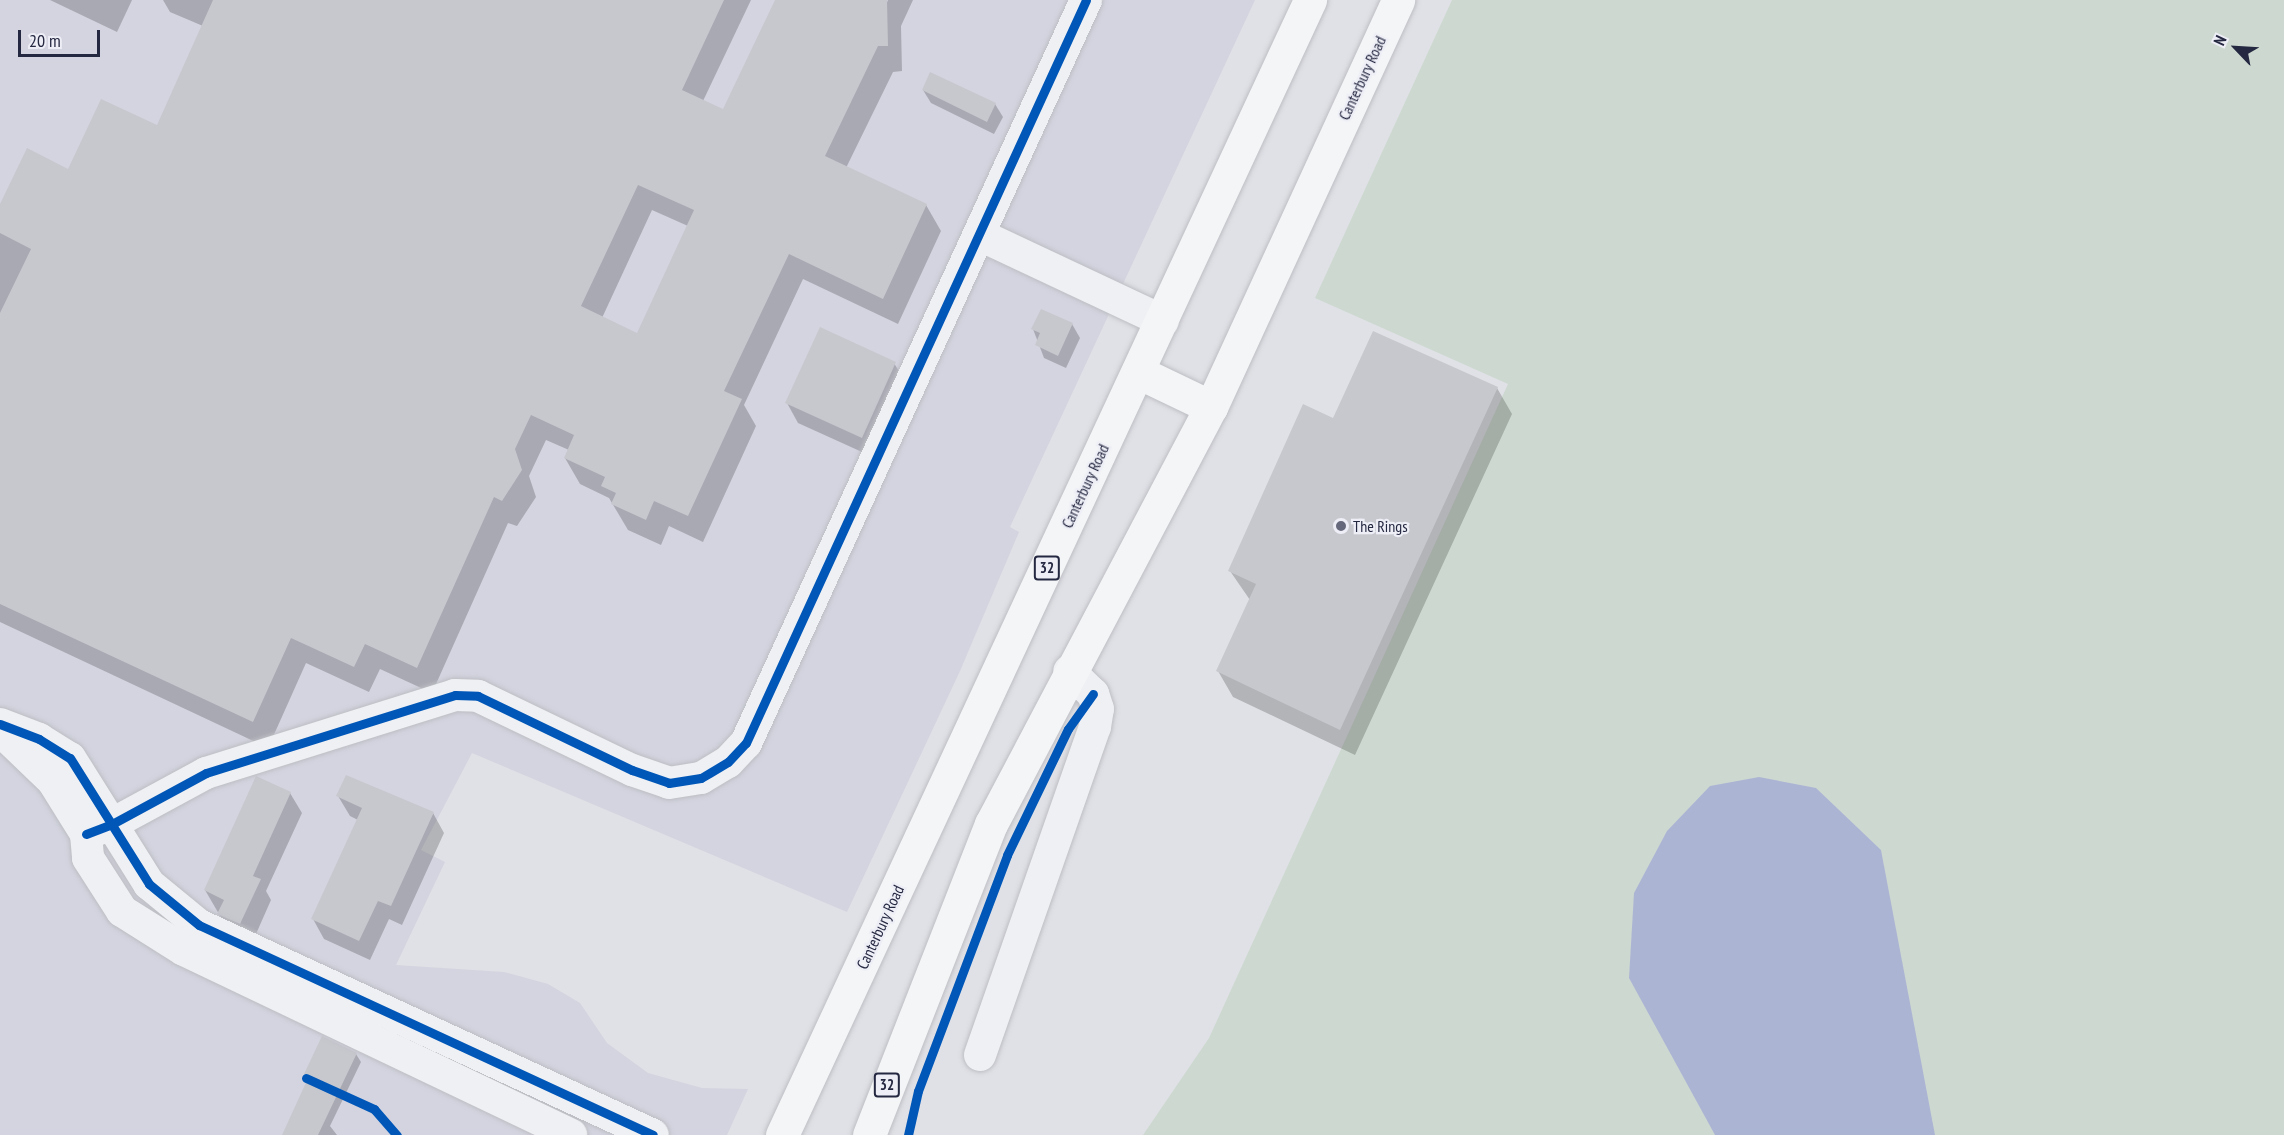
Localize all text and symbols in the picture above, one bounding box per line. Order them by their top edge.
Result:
scale bar [21,18,104,56]
north arrow [2206,18,2266,78]
text: 20 m [29,29,61,52]
text: N [2209,32,2231,49]
street label: Canterbury Road [1334,33,1390,123]
street label: Canterbury Road [1057,441,1113,531]
place label: The Rings [1353,516,1408,536]
marker: The Rings [1334,519,1348,533]
road number: 32 [1034,556,1060,580]
street label: Canterbury Road [852,882,908,972]
road number: 32 [874,1073,900,1097]

